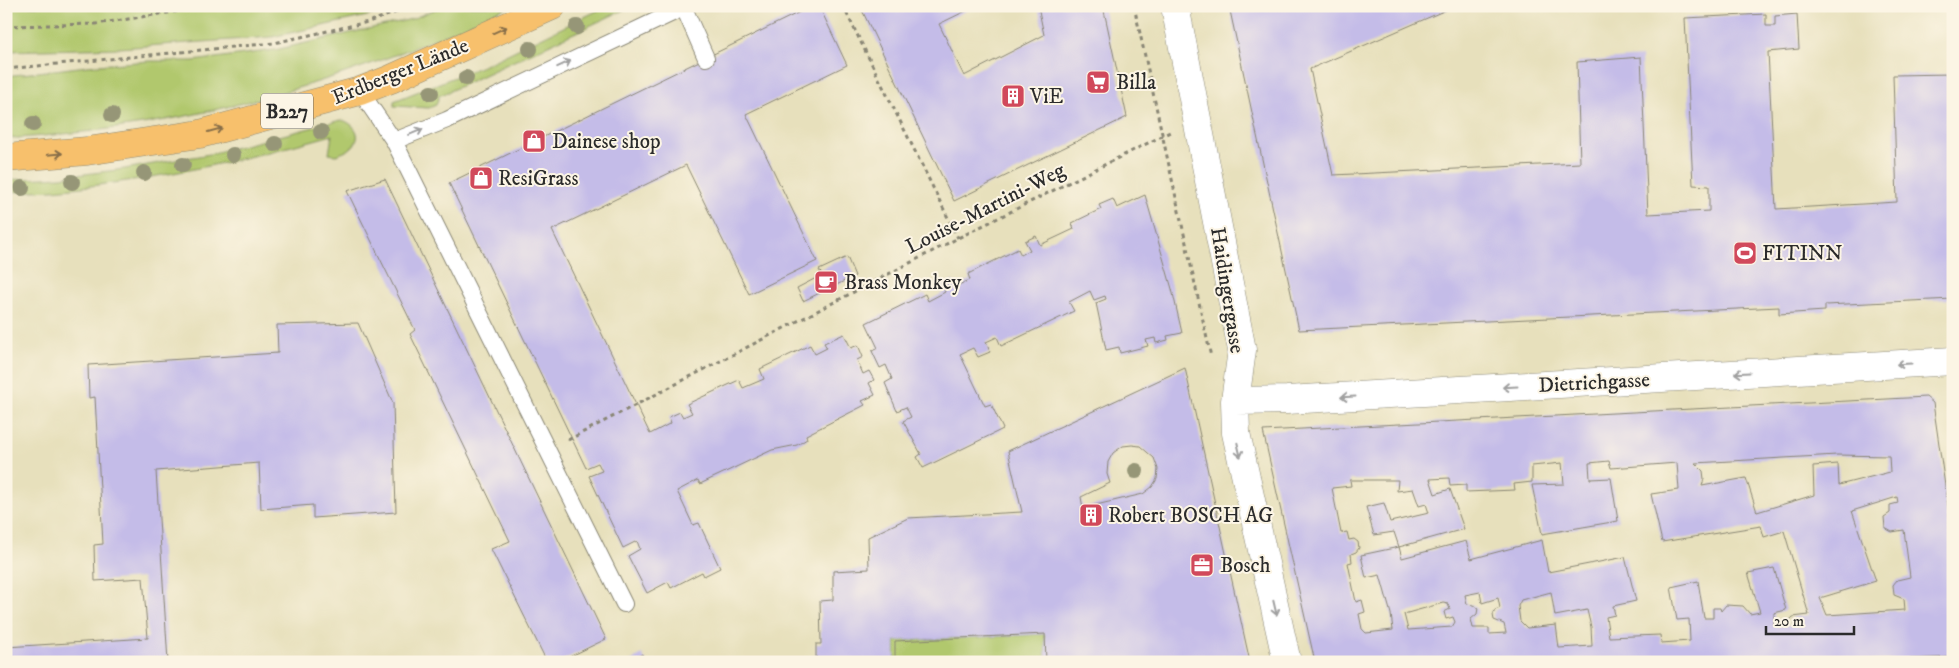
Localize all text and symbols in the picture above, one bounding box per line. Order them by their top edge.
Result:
one-way arrow [492,24,507,34]
street label: Erdberger Lände [328,33,473,111]
one-way arrow [556,59,571,69]
supermarket icon: Billa [1085,69,1111,95]
place label: Billa [1116,70,1156,96]
building icon: ViE [1000,83,1026,109]
place label: ViE [1029,84,1064,110]
road number: B227 [261,94,313,128]
one-way arrow [207,125,223,134]
one-way arrow [408,127,423,136]
shop icon: Dainese shop [521,128,547,154]
place label: Dainese shop [552,129,661,155]
one-way arrow [47,149,63,159]
street label: Louise-Martini-Weg [901,157,1070,260]
shop icon: ResiGrass [468,165,494,191]
place label: ResiGrass [498,166,578,192]
street label: Haidingergasse [1204,225,1250,355]
sports icon: FITINN [1732,240,1758,266]
place label: FITINN [1762,241,1843,267]
cafe icon: Brass Monkey [813,269,839,295]
place label: Brass Monkey [844,270,962,296]
one-way arrow [1896,359,1912,368]
street label: Dietrichgasse [1538,367,1651,399]
one-way arrow [1734,369,1750,378]
one-way arrow [1502,383,1518,392]
one-way arrow [1340,392,1356,401]
one-way arrow [1235,441,1245,457]
building icon: Robert BOSCH AG [1078,502,1104,528]
place label: Robert BOSCH AG [1108,503,1273,529]
office icon: Bosch [1189,552,1215,578]
place label: Bosch [1220,553,1271,579]
one-way arrow [1271,600,1280,616]
scale bar [1766,603,1854,635]
text: 20 m [1774,612,1804,631]

